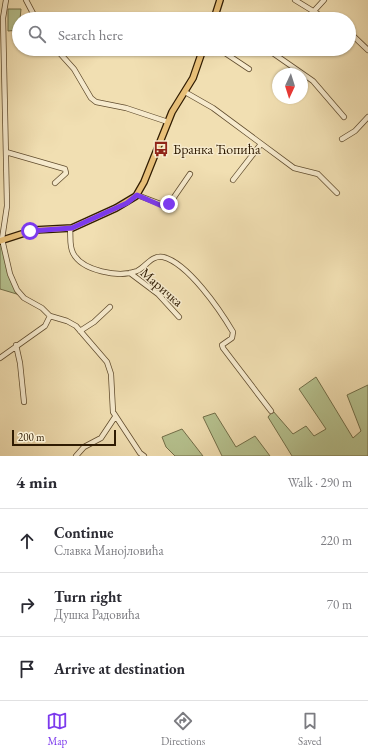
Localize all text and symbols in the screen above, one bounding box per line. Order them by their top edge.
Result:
search box [12,12,356,56]
icon: search [26,23,48,45]
text: Search here [58,25,123,44]
north arrow [272,68,308,104]
bus stop icon: Бранка Ћопића [152,140,170,158]
place label: Бранка Ћопића [173,140,261,158]
route end [160,195,178,213]
route start [21,222,39,240]
street label: Маричка [137,264,187,311]
scale bar [12,428,116,447]
text: 200 m [18,430,45,444]
text: 4 min [16,471,57,493]
text: Walk · 290 m [288,474,352,491]
text: Continue [54,523,114,542]
icon: ahead [16,530,38,552]
text: 220 m [321,532,352,549]
text: Славка Манојловића [54,542,164,559]
text: Turn right [54,587,122,606]
icon: right [16,594,38,616]
text: 70 m [327,596,352,613]
text: Душка Радовића [54,606,140,623]
icon: arrive [16,658,38,680]
text: Arrive at destination [54,659,185,678]
tab: Map [46,710,68,748]
tab: Directions [161,710,205,748]
tab: Saved [298,710,322,748]

